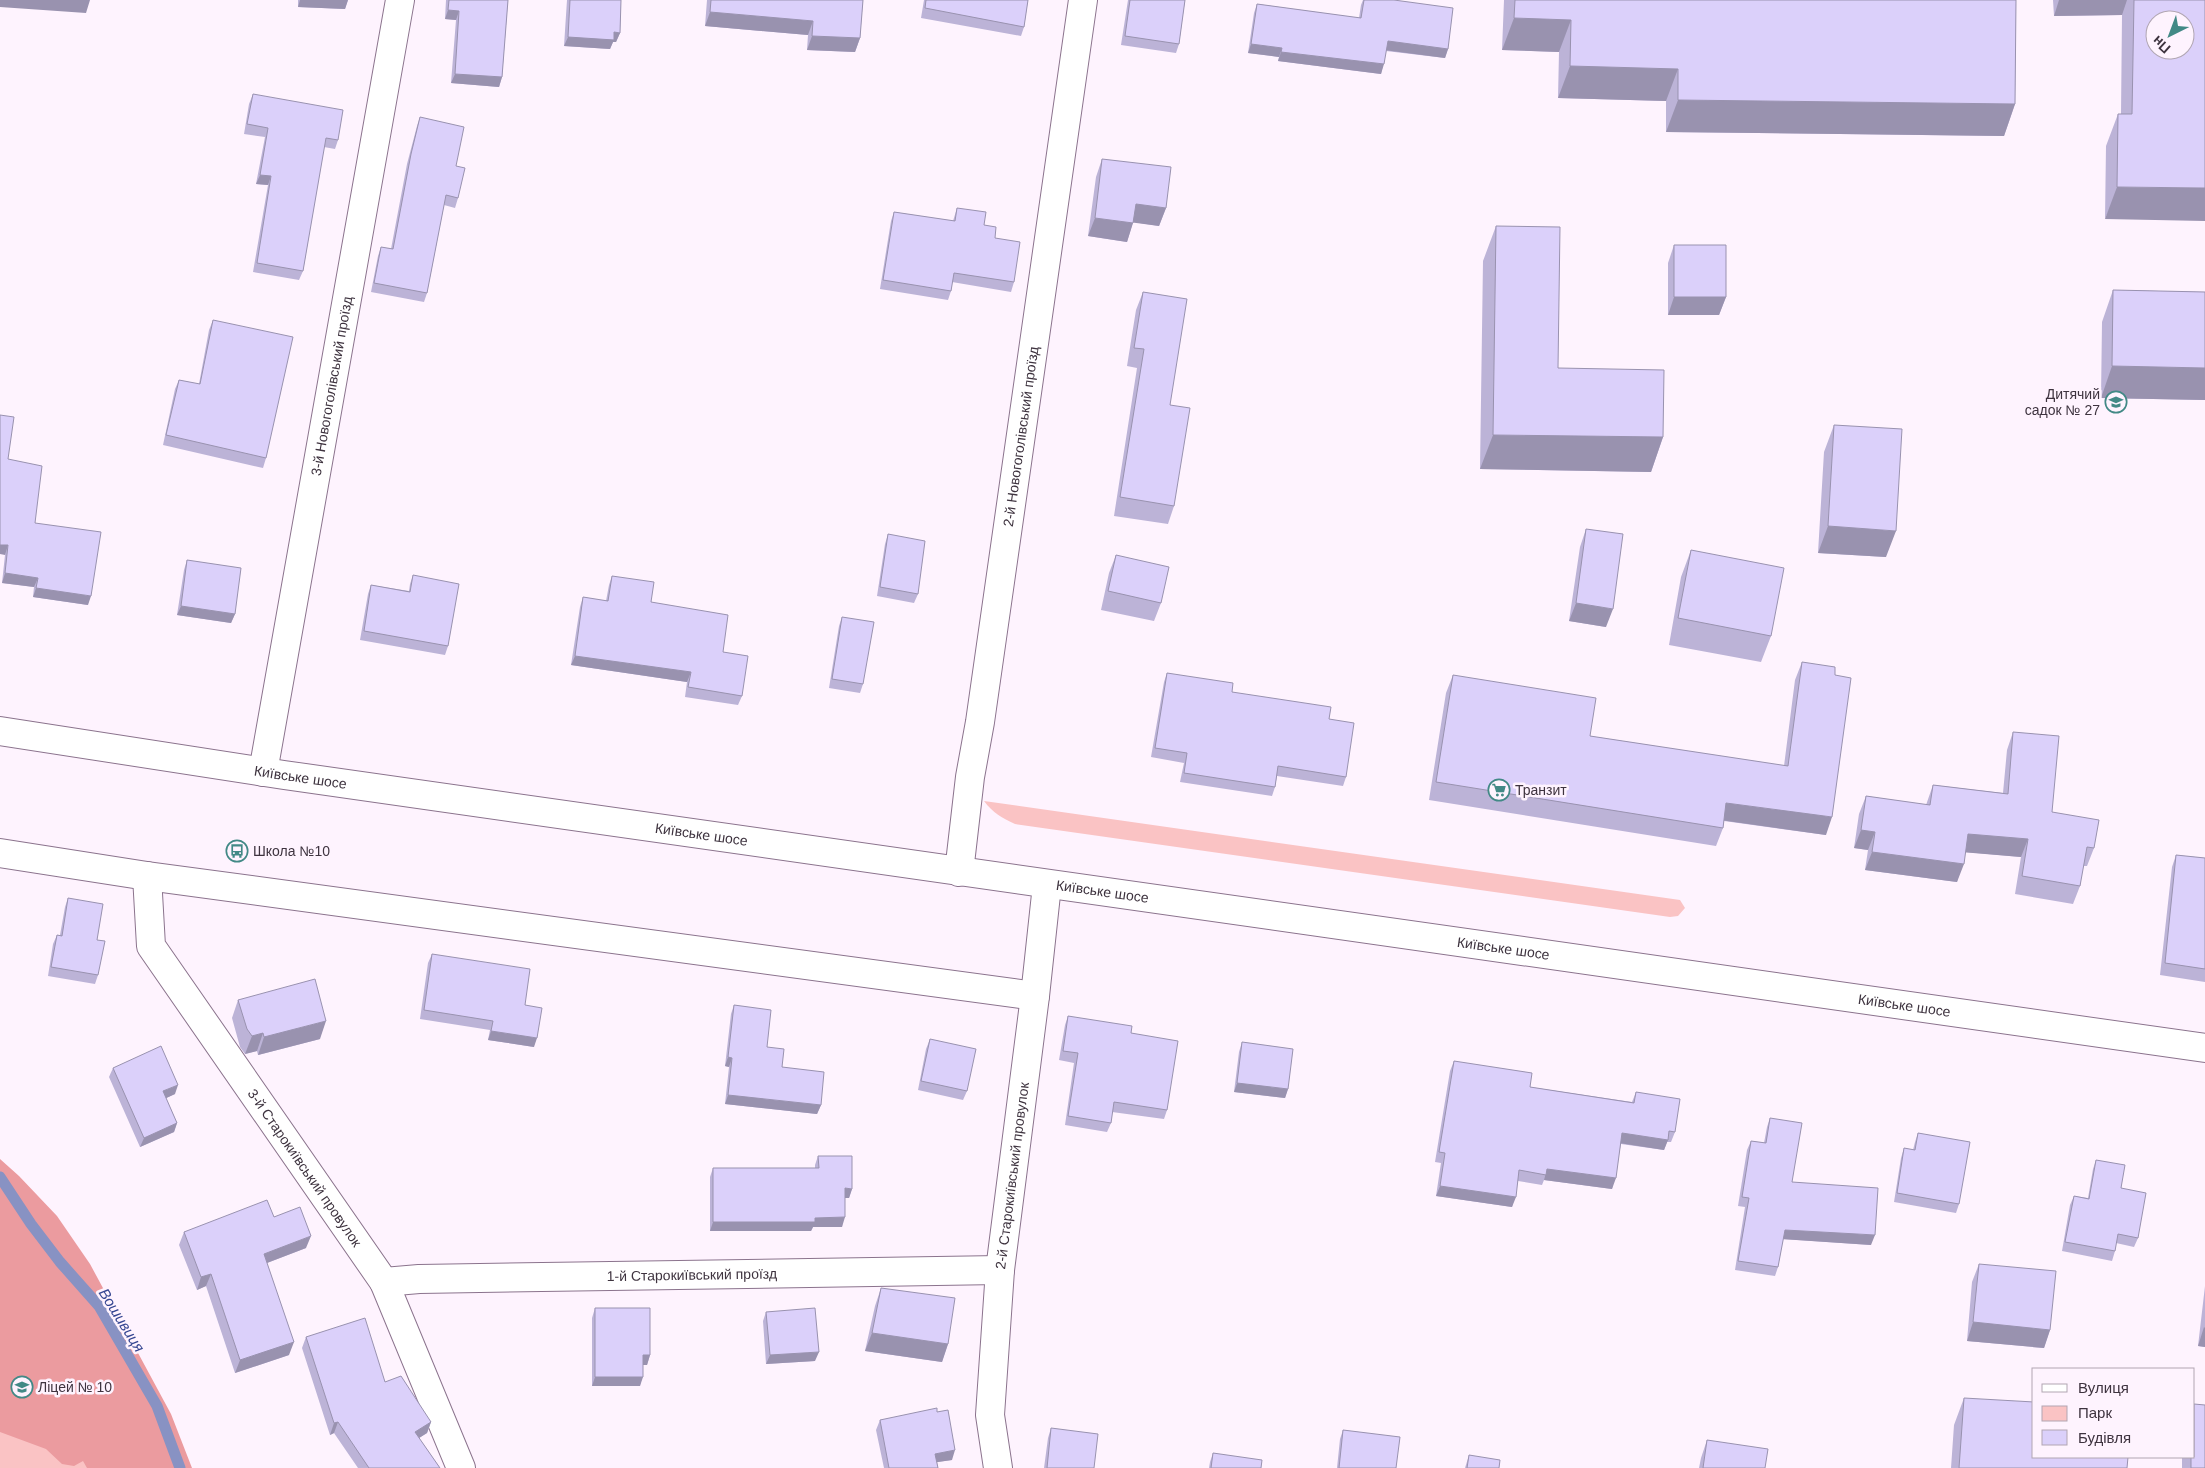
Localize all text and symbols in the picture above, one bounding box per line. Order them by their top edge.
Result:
north arrow [2145,10,2195,60]
text: Пн [2149,33,2174,57]
street label: 3-й Новогоголівський проїзд [308,295,355,477]
street label: 2-й Новогоголівський проїзд [1000,345,1042,528]
place label: Дитячий садок № 27 [2025,386,2100,418]
school or university icon: Дитячий садок № 27 [2104,390,2128,414]
street label: Київське шосе [253,762,348,792]
supermarket icon: Транзит [1487,778,1511,802]
place label: Транзит [1515,782,1567,798]
street label: Київське шосе [654,820,749,849]
bus stop icon: Школа №10 [225,839,249,863]
place label: Школа №10 [253,843,330,859]
street label: Київське шосе [1055,877,1150,906]
street label: Київське шосе [1456,934,1551,963]
street label: Київське шосе [1857,991,1952,1020]
street label: 2-й Старокиївський провулок [992,1080,1032,1270]
street label: 3-й Старокиївський провулок [245,1086,366,1250]
street label: 1-й Старокиївський проїзд [607,1265,777,1284]
water label: Вошивиця [96,1285,148,1355]
legend [2032,1368,2195,1458]
school or university icon: Ліцей № 10 [10,1375,34,1399]
place label: Ліцей № 10 [38,1379,112,1395]
text: Вулиця [2078,1379,2129,1396]
text: Парк [2078,1404,2112,1421]
text: Будівля [2078,1429,2131,1446]

